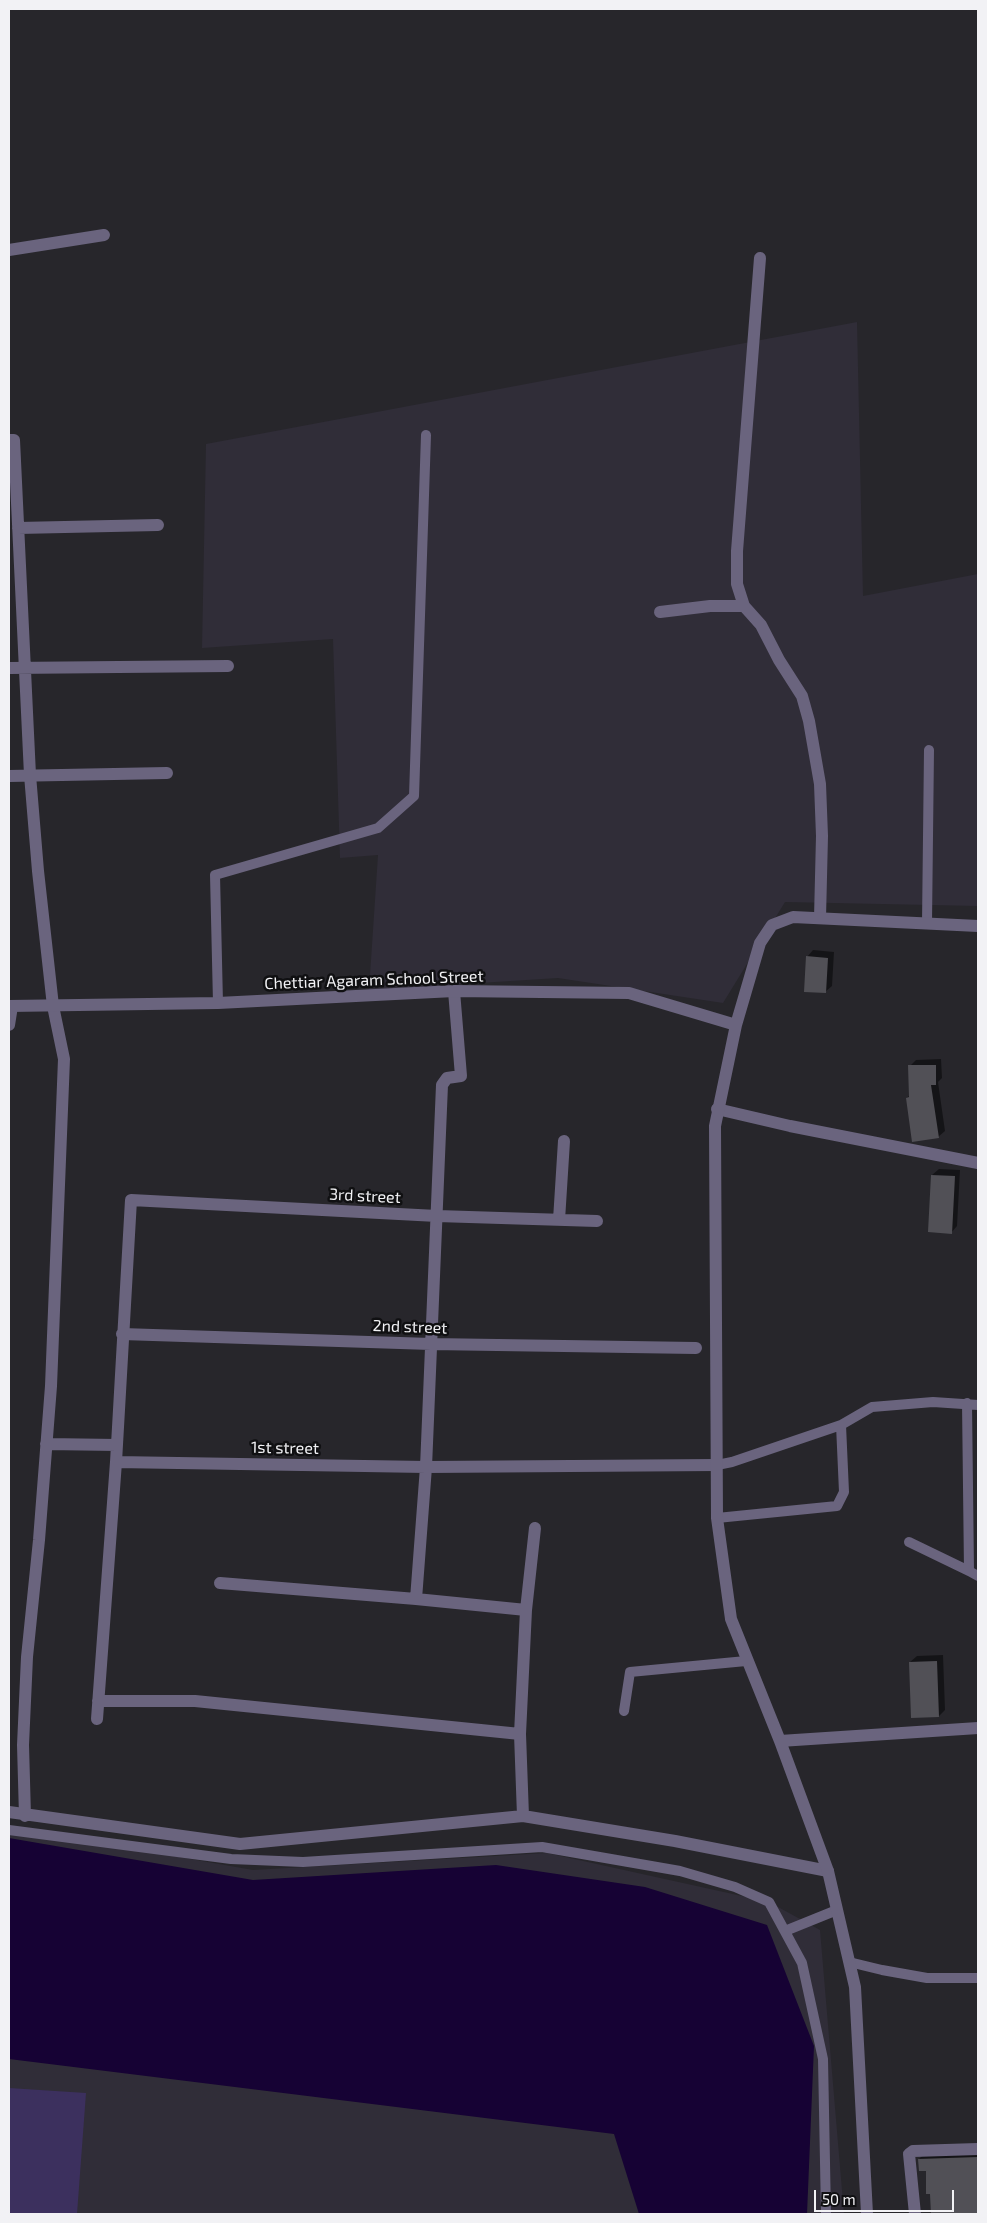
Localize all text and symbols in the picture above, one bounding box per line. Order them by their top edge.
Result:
street label: Chettiar Agaram School Street [264,967,484,993]
street label: 3rd street [329,1185,401,1207]
street label: 2nd street [372,1316,448,1338]
street label: 1st street [251,1438,319,1458]
scale bar [817,2180,957,2212]
text: 50 m [822,2190,856,2208]

